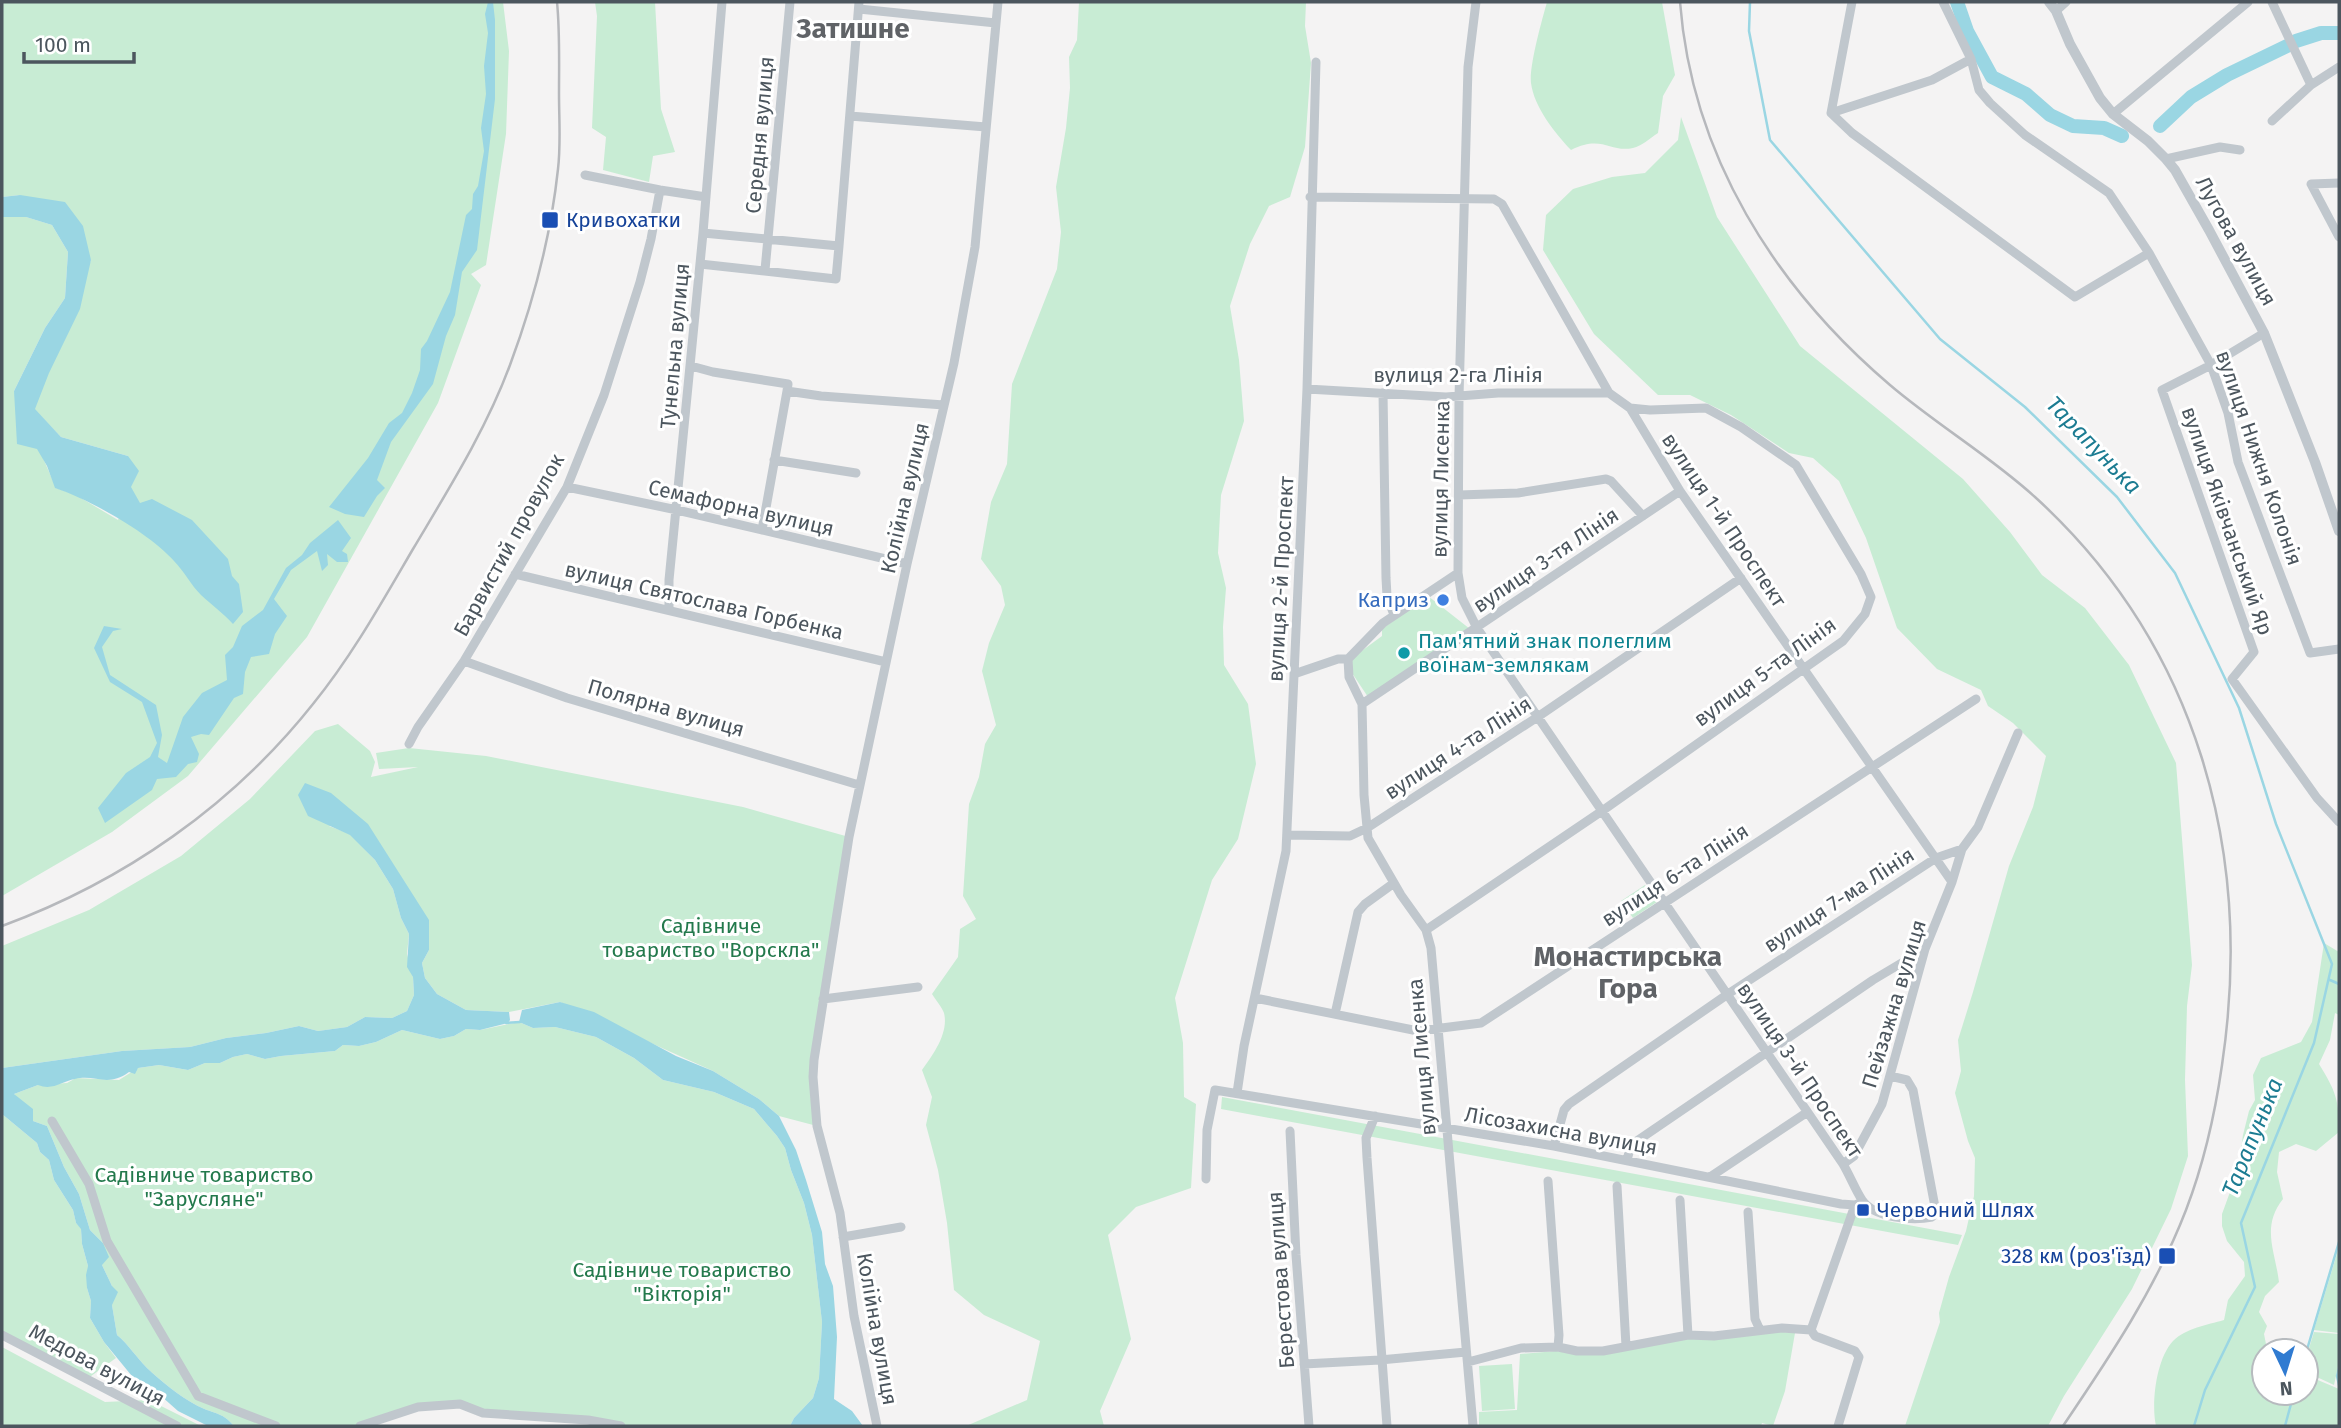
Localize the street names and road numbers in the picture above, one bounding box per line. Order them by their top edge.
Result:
street label: Середня вулиця [740,55,780,215]
street label: Лугова вулиця [2190,172,2282,310]
street label: Тунельна вулиця [655,262,695,430]
street label: вулиця Нижня Колонія [2210,347,2308,569]
street label: вулиця 2-га Лінія [1373,362,1543,388]
street label: вулиця Лисенка [1427,400,1455,558]
street label: вулиця Яківчанський Яр [2176,403,2278,639]
street label: Колійна вулиця [875,420,935,576]
street label: вулиця 1-й Проспект [1656,428,1792,613]
street label: Барвистий провулок [448,449,570,641]
street label: Семафорна вулиця [646,474,836,542]
street label: вулиця 2-й Проспект [1263,475,1299,683]
street label: вулиця 3-тя Лінія [1468,502,1624,618]
street label: вулиця Святослава Горбенка [562,556,846,646]
street label: вулиця 5-та Лінія [1689,612,1841,732]
street label: Полярна вулиця [585,673,747,743]
street label: вулиця 4-та Лінія [1380,691,1536,805]
street label: вулиця 6-та Лінія [1596,818,1754,932]
street label: вулиця 7-ма Лінія [1759,842,1919,958]
street label: Пейзажна вулиця [1856,917,1932,1091]
street label: вулиця Лисенка [1402,977,1442,1137]
street label: вулиця 3-й Проспект [1732,977,1869,1163]
street label: Лісозахисна вулиця [1463,1101,1659,1161]
street label: Берестова вулиця [1262,1191,1300,1369]
street label: Колійна вулиця [851,1251,903,1407]
street label: Медова вулиця [25,1318,169,1412]

